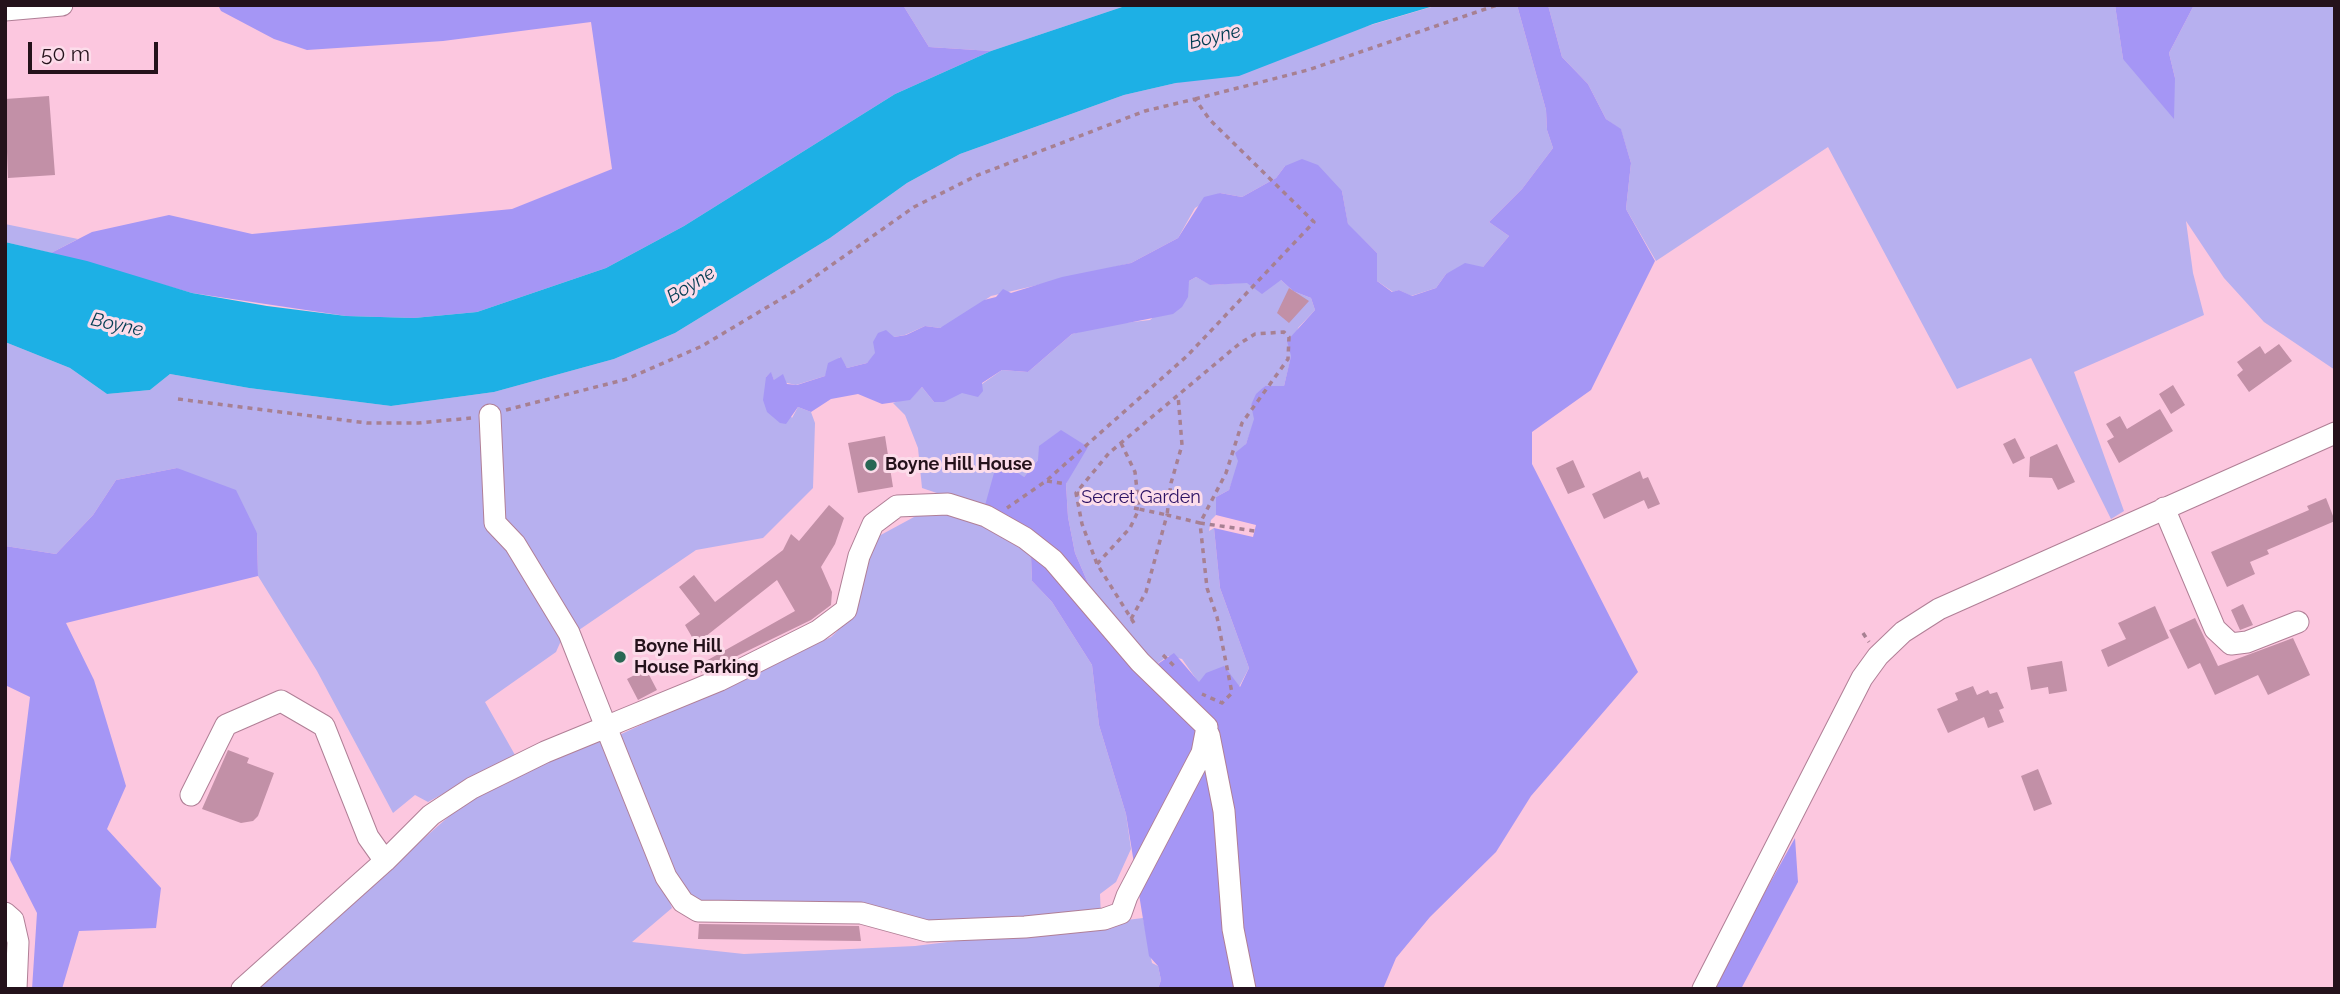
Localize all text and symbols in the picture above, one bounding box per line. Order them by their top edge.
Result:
water label: Boyne [1187,20,1243,54]
scale bar [32,28,161,72]
text: 50 m [41,41,90,66]
water label: Boyne [663,261,719,309]
water label: Boyne [89,308,145,342]
place label: Boyne Hill House [885,454,1032,476]
marker: Boyne Hill House [863,457,879,473]
park label: Secret Garden [1081,487,1201,509]
place label: Boyne Hill House Parking [634,636,759,678]
marker: Boyne Hill House Parking [612,649,628,665]

